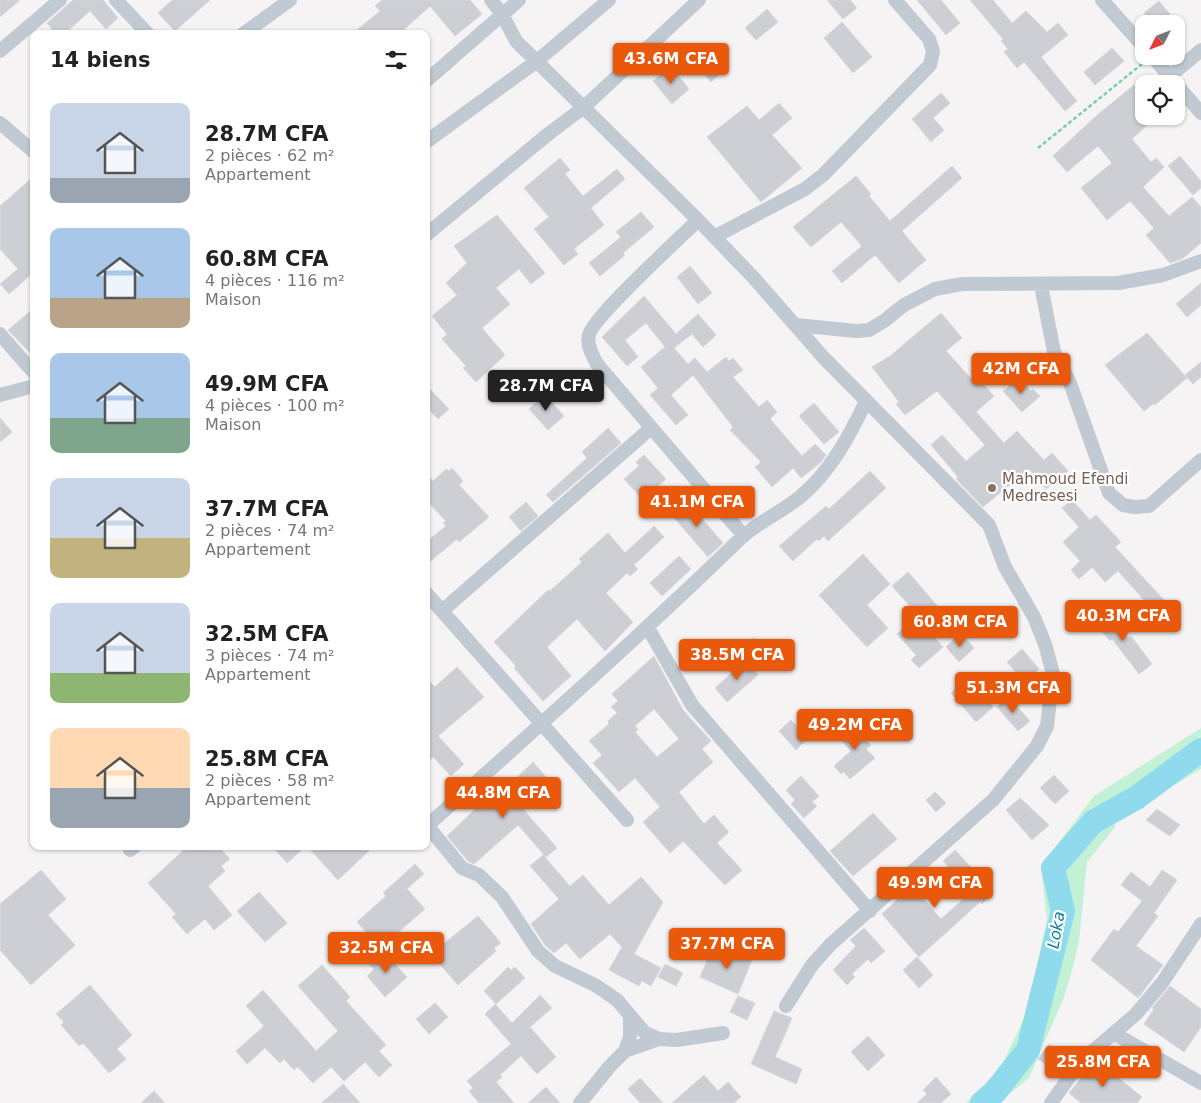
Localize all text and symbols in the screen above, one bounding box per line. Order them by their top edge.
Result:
north arrow [1135,15,1185,65]
map controls [1135,15,1185,125]
pin: 43.6M CFA [614,42,728,85]
icon: filters [382,46,410,74]
text: 14 biens [50,48,150,72]
text: 43.6M CFA [624,49,718,68]
button: locate [1135,75,1185,125]
text: 28.7M CFA [205,122,329,146]
icon: home [90,123,150,183]
text: 2 pièces · 62 m² [205,146,334,165]
text: Appartement [205,165,311,184]
text: 60.8M CFA [205,247,329,271]
icon: home [90,248,150,308]
text: 4 pièces · 116 m² [205,271,345,290]
text: Maison [205,290,261,309]
pin: 42M CFA [975,352,1067,395]
text: 42M CFA [983,359,1059,378]
pin: 28.7M CFA [489,370,603,412]
text: 49.9M CFA [205,372,329,396]
icon: home [90,373,150,433]
text: 28.7M CFA [499,376,593,395]
text: 4 pièces · 100 m² [205,396,345,415]
text: Maison [205,415,261,434]
place label: Mahmoud Efendi Medresesi [1002,470,1128,505]
marker: Mahmoud Efendi Medresesi [986,482,998,494]
pin: 41.1M CFA [640,486,754,528]
text: 41.1M CFA [650,492,744,511]
text: 37.7M CFA [205,497,329,521]
icon: home [90,498,150,558]
text: 2 pièces · 74 m² [205,521,334,540]
text: Appartement [205,540,311,559]
pin: 40.3M CFA [1066,600,1180,642]
pin: 60.8M CFA [903,606,1017,648]
text: 40.3M CFA [1076,606,1170,625]
text: 60.8M CFA [913,612,1007,631]
text: 32.5M CFA [205,622,329,646]
icon: home [90,623,150,683]
pin: 38.5M CFA [680,638,794,681]
text: 38.5M CFA [690,645,784,664]
text: 3 pièces · 74 m² [205,646,334,665]
text: Appartement [205,665,311,684]
pin: 51.3M CFA [956,672,1070,714]
text: 51.3M CFA [966,678,1060,697]
pin: 49.2M CFA [798,708,912,751]
text: 49.2M CFA [808,715,902,734]
text: 25.8M CFA [205,747,329,771]
icon: home [90,748,150,808]
text: 2 pièces · 58 m² [205,771,334,790]
pin: 44.8M CFA [446,776,560,819]
text: 44.8M CFA [456,783,550,802]
text: Appartement [205,790,311,809]
pin: 49.9M CFA [878,866,992,909]
text: 49.9M CFA [888,873,982,892]
water label: Loka [1043,910,1069,950]
pin: 37.7M CFA [670,928,784,970]
pin: 32.5M CFA [329,932,443,974]
text: 37.7M CFA [680,934,774,953]
text: 32.5M CFA [339,938,433,957]
pin: 25.8M CFA [1046,1046,1160,1088]
text: 25.8M CFA [1056,1052,1150,1071]

